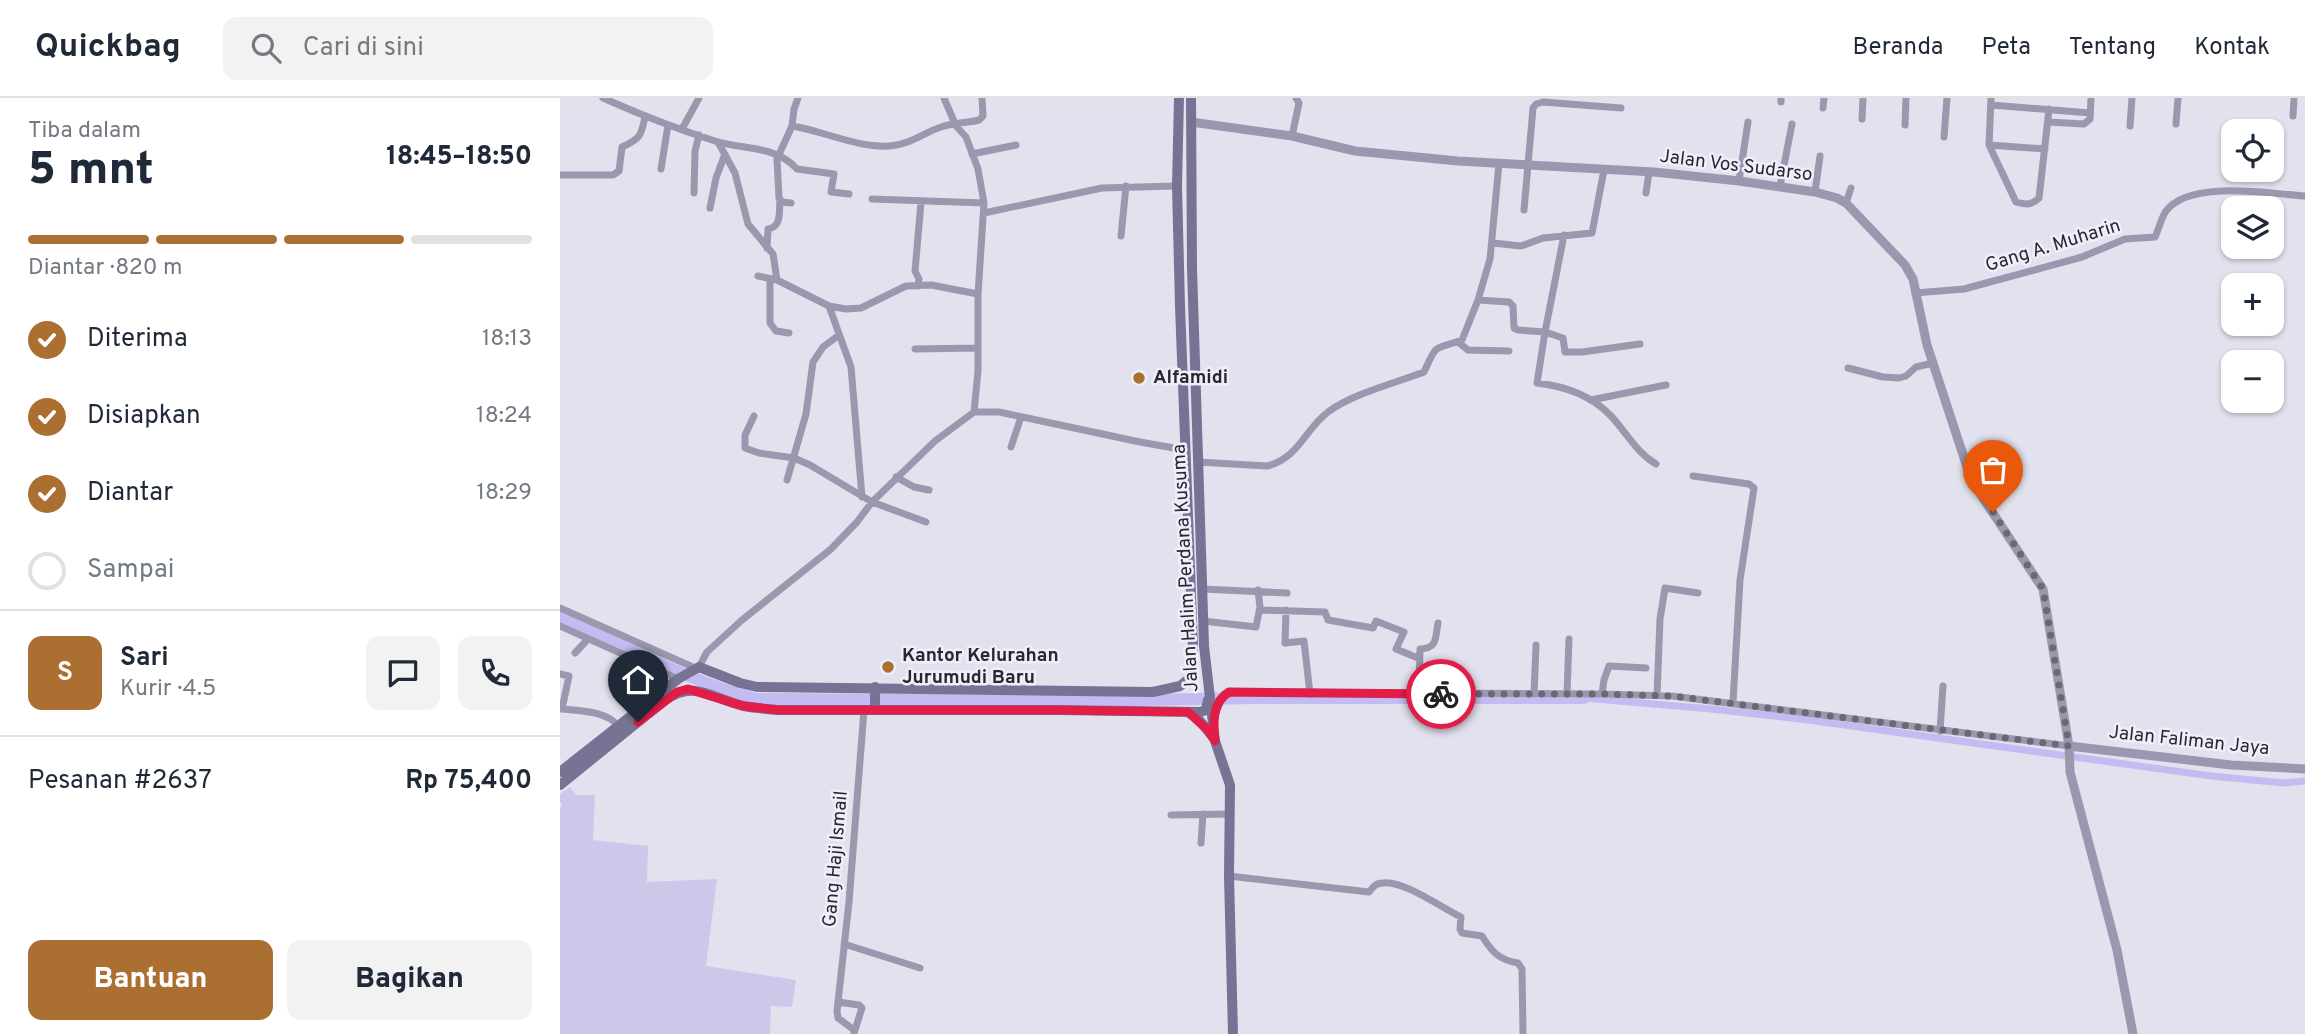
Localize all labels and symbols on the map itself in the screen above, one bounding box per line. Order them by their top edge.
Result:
street label: Jalan Vos Sudarso [1658,145,1814,187]
street label: Gang A. Muharin [1982,214,2124,278]
place label: Alfamidi [1153,366,1228,390]
marker: Alfamidi [1131,370,1147,386]
pin [1963,440,2023,512]
street label: Jalan Halim Perdana Kusuma [1168,443,1204,693]
place label: Kantor Kelurahan Jurumudi Baru [902,644,1059,690]
pin [608,650,668,722]
marker: Kantor Kelurahan Jurumudi Baru [880,659,896,675]
courier [1406,659,1476,729]
street label: Jalan Faliman Jaya [2108,721,2270,761]
street label: Gang Haji Ismail [818,790,854,928]

